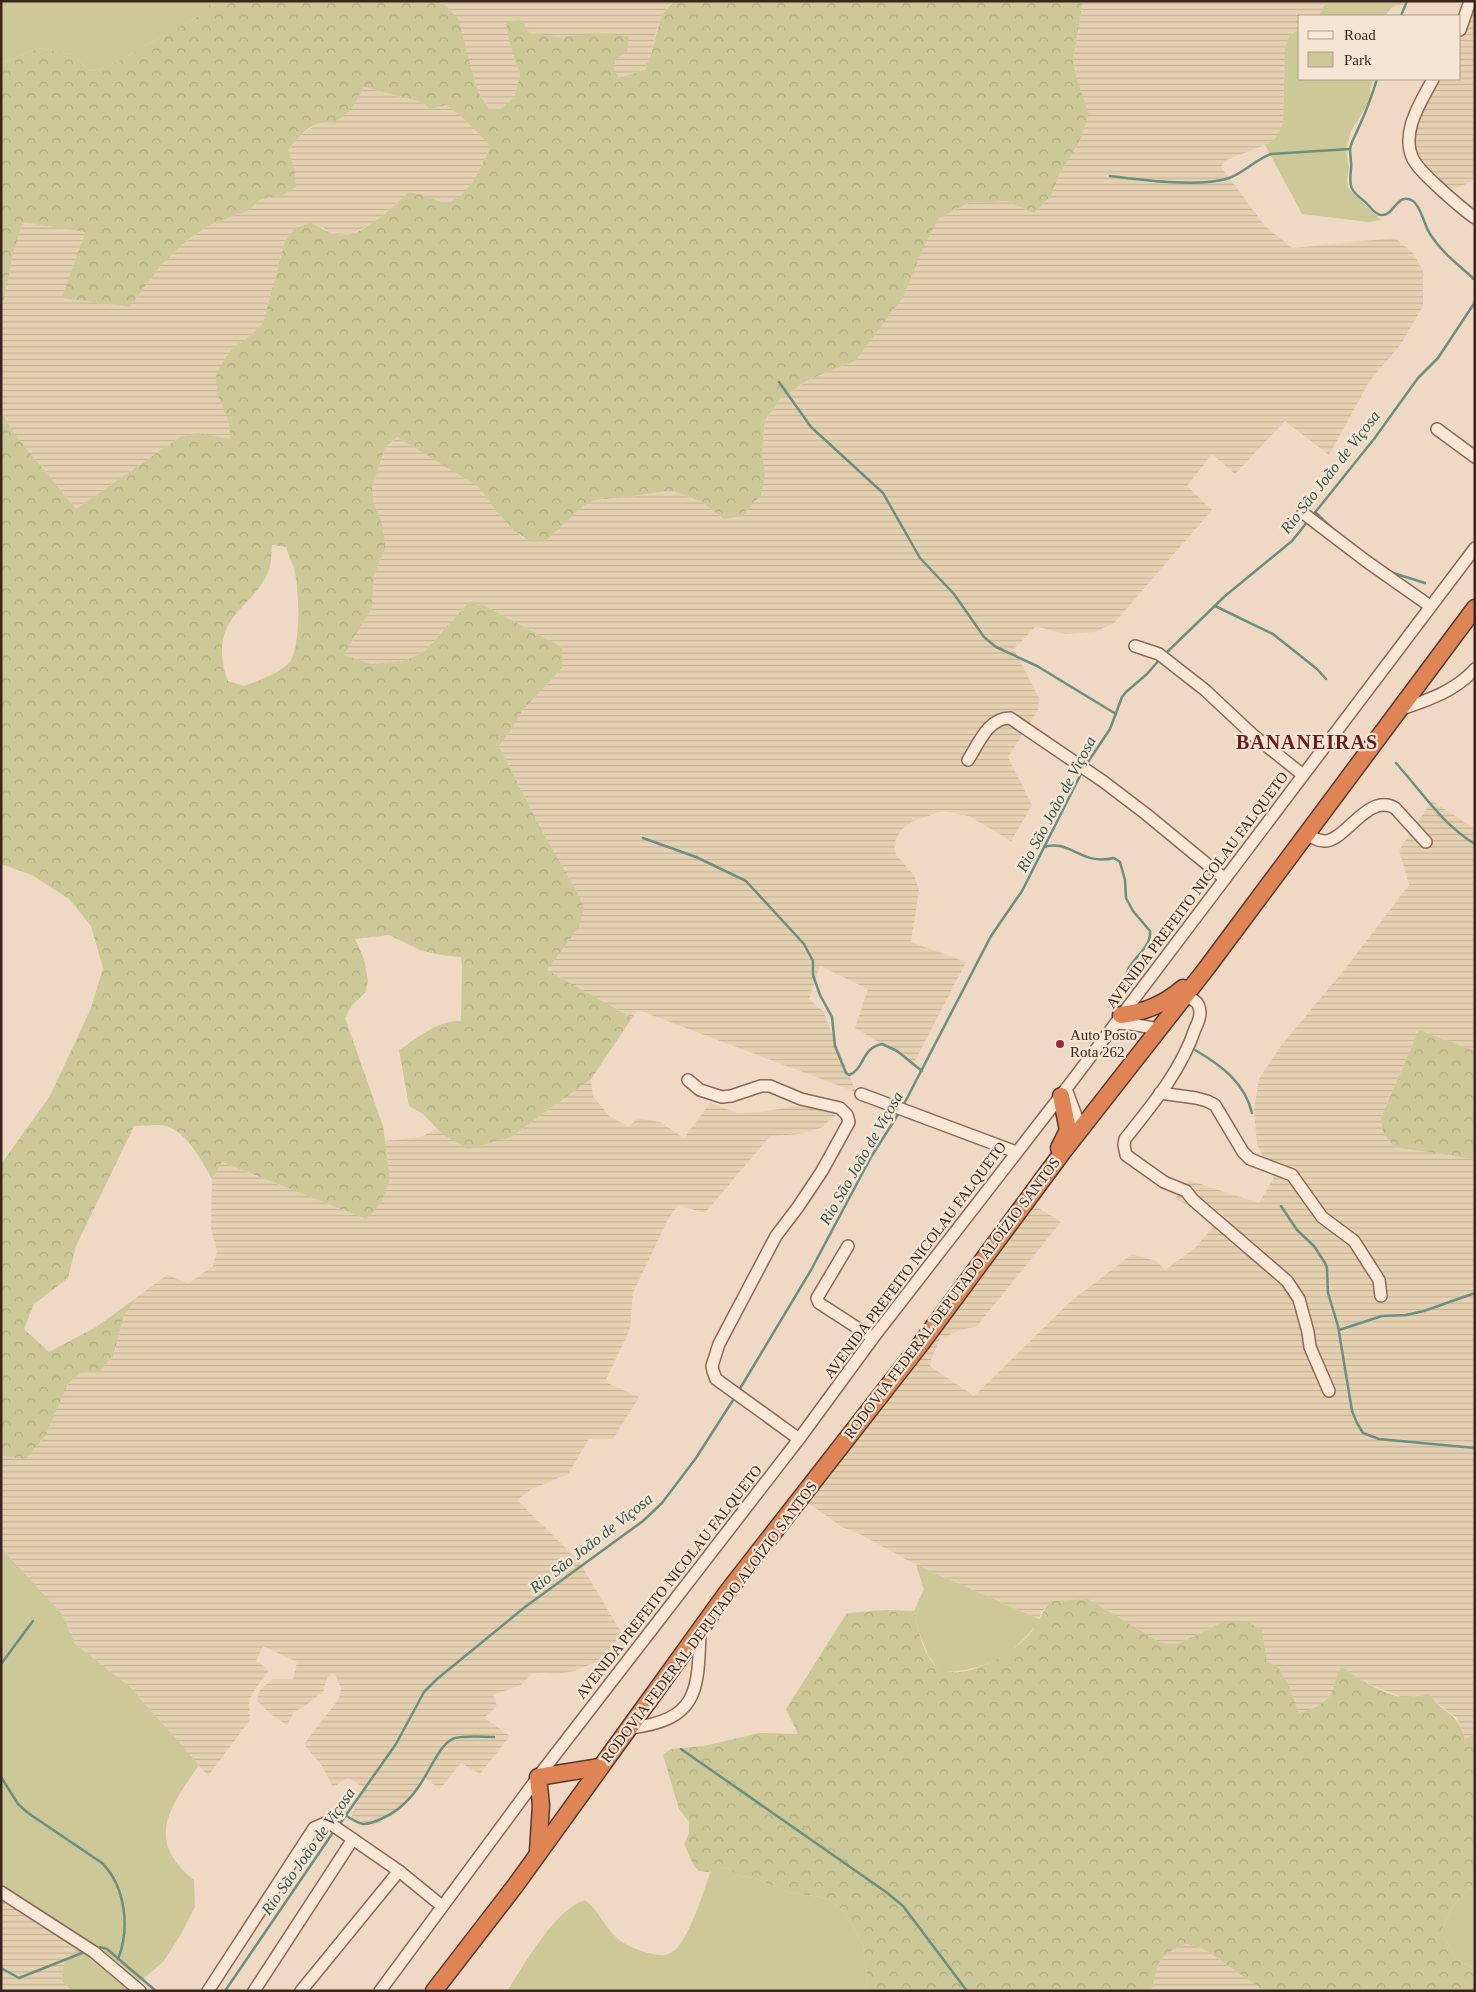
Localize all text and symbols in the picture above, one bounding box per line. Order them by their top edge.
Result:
legend [1298,15,1461,80]
text: Road [1344,27,1376,43]
text: Park [1344,52,1372,68]
water label: Rio São João de Viçosa [1276,407,1384,538]
district label: BANANEIRAS [1236,731,1378,753]
water label: Rio São João de Viçosa [1013,733,1100,876]
street label: AVENIDA PREFEITO NICOLAU FALQUETO [1103,769,1291,1011]
place label: Auto Posto Rota 262 [1070,1027,1137,1060]
marker: Auto Posto Rota 262 [1054,1038,1066,1050]
water label: Rio São João de Viçosa [815,1088,907,1229]
street label: AVENIDA PREFEITO NICOLAU FALQUETO [821,1139,1009,1381]
street label: RODOVIA FEDERAL DEPUTADO ALOÍZIO SANTOS [841,1154,1063,1442]
street label: AVENIDA PREFEITO NICOLAU FALQUETO [573,1462,765,1702]
street label: RODOVIA FEDERAL DEPUTADO ALOÍZIO SANTOS [598,1478,820,1766]
water label: Rio São João de Viçosa [526,1490,656,1598]
water label: Rio São João de Viçosa [257,1784,359,1919]

